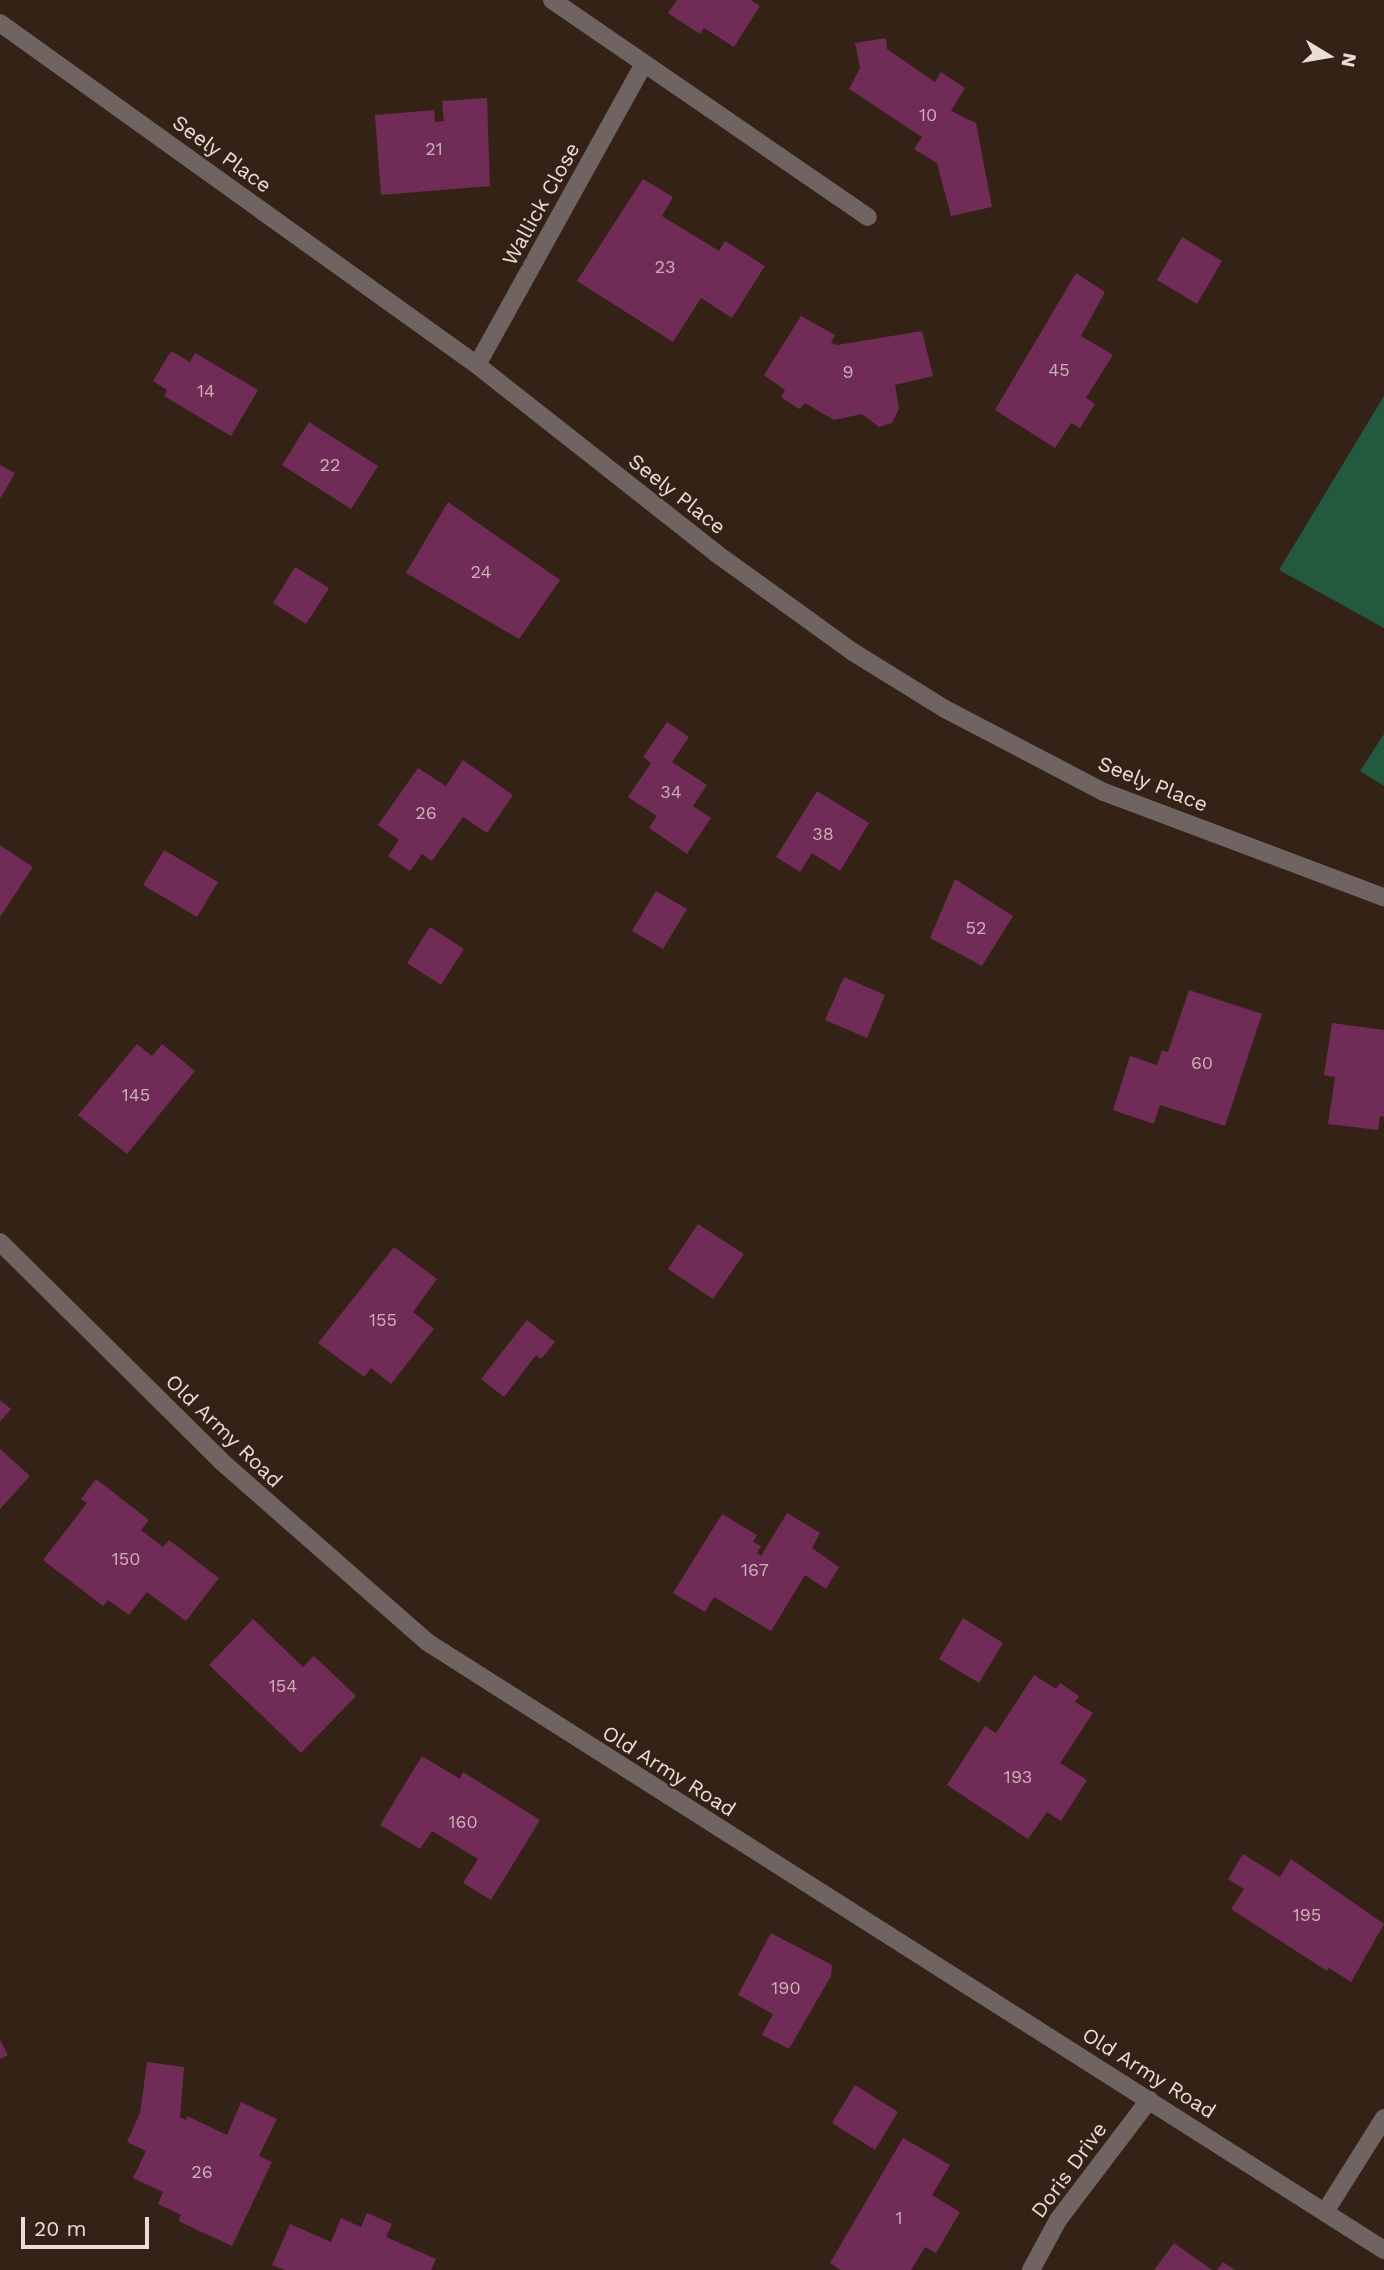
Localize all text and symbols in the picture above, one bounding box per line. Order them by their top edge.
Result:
north arrow [1293,21,1363,91]
text: N [1336,51,1362,69]
house number: 10 [919,104,937,126]
street label: Seely Place [167,110,277,198]
house number: 21 [425,138,443,160]
street label: Wallick Close [497,138,585,270]
house number: 23 [655,256,675,278]
house number: 45 [1048,359,1070,381]
house number: 9 [842,361,854,383]
house number: 14 [197,380,215,402]
street label: Seely Place [623,448,731,540]
house number: 22 [320,454,340,476]
house number: 24 [471,561,491,583]
street label: Seely Place [1094,750,1212,818]
house number: 34 [660,781,682,803]
house number: 26 [415,802,437,824]
house number: 38 [812,823,834,845]
house number: 52 [966,917,986,939]
house number: 60 [1191,1052,1213,1074]
house number: 145 [122,1084,150,1106]
house number: 155 [369,1309,397,1331]
street label: Old Army Road [160,1368,288,1494]
house number: 150 [112,1548,140,1570]
house number: 167 [741,1559,769,1581]
house number: 154 [269,1675,297,1697]
street label: Old Army Road [597,1720,741,1822]
house number: 193 [1004,1766,1032,1788]
house number: 160 [448,1811,478,1833]
house number: 195 [1293,1904,1321,1926]
house number: 190 [771,1977,801,1999]
street label: Old Army Road [1077,2022,1221,2124]
street label: Doris Drive [1026,2117,1112,2223]
house number: 26 [191,2161,213,2183]
scale bar [24,2204,152,2248]
house number: 1 [895,2207,903,2229]
text: 20 m [34,2216,86,2241]

